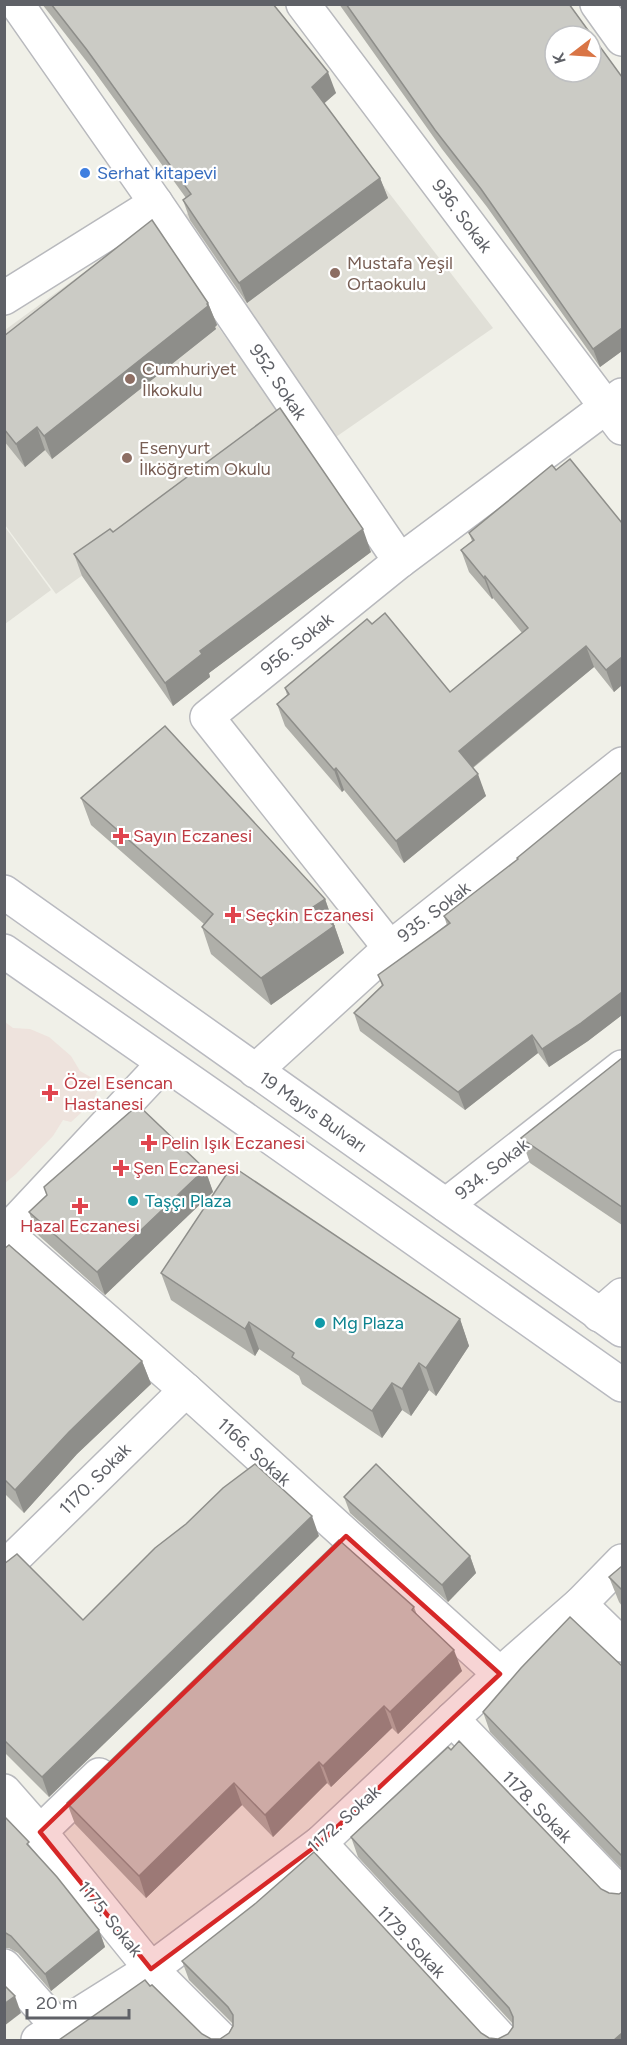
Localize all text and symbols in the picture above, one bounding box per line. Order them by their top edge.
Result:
north arrow [543,24,603,84]
text: K [548,50,570,66]
place label: Serhat kitapevi [97,162,217,184]
marker: Serhat kitapevi [78,166,92,180]
street label: 936. Sokak [427,175,497,257]
place label: Mustafa Yeşil Ortaokulu [347,252,453,295]
marker: Mustafa Yeşil Ortaokulu [328,266,342,280]
street label: 952. Sokak [245,340,312,424]
place label: Cumhuriyet İlkokulu [142,358,237,401]
marker: Cumhuriyet İlkokulu [123,372,137,386]
place label: Esenyurt İlköğretim Okulu [139,437,271,480]
marker: Esenyurt İlköğretim Okulu [120,451,134,465]
street label: 956. Sokak [256,608,338,680]
place label: Sayın Eczanesi [133,825,252,847]
marker: Sayın Eczanesi [114,829,128,843]
street label: 935. Sokak [393,877,475,947]
place label: Seçkin Eczanesi [245,904,374,926]
marker: Seçkin Eczanesi [226,908,240,922]
street label: 19 Mayıs Bulvarı [255,1067,371,1157]
place label: Özel Esencan Hastanesi [64,1072,173,1115]
marker: Özel Esencan Hastanesi [41,1084,59,1102]
place label: Pelin Işık Eczanesi [161,1132,305,1154]
street label: 934. Sokak [451,1133,533,1205]
marker: Pelin Işık Eczanesi [142,1136,156,1150]
place label: Şen Eczanesi [133,1157,239,1179]
marker: Şen Eczanesi [114,1161,128,1175]
place label: Taşçı Plaza [145,1190,231,1212]
marker: Taşçı Plaza [126,1194,140,1208]
marker: Hazal Eczanesi [73,1199,87,1213]
place label: Hazal Eczanesi [20,1215,140,1237]
place label: Mg Plaza [332,1312,404,1334]
marker: Mg Plaza [313,1316,327,1330]
street label: 1166. Sokak [213,1413,296,1491]
street label: 1170. Sokak [55,1438,136,1519]
street label: 1178. Sokak [497,1766,577,1848]
street label: 1172. Sokak [303,1780,385,1858]
street label: 1175. Sokak [73,1877,147,1961]
street label: 1179. Sokak [372,1901,450,1983]
scale bar [27,1982,129,2020]
text: 20 m [36,1992,77,2014]

